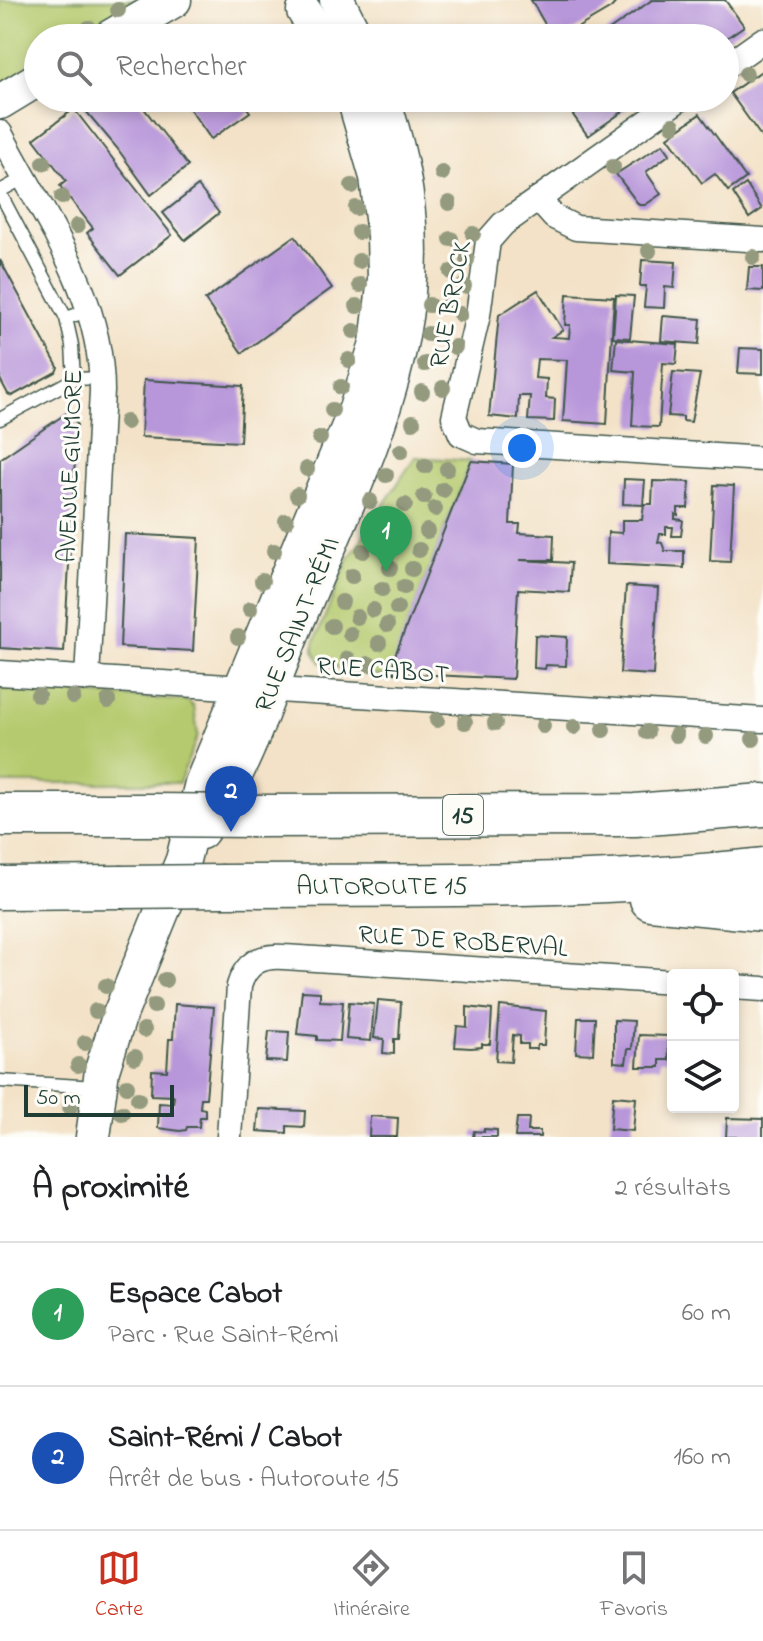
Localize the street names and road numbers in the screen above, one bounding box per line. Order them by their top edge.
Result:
street label: RUE BROCK [421,237,483,372]
street label: AVENUE GILMORE [50,369,94,564]
street label: RUE SAINT-RÉMI [246,532,351,719]
street label: RUE CABOT [315,648,450,696]
road number: 15 [443,795,483,835]
street label: AUTOROUTE 15 [296,869,468,907]
street label: RUE DE ROBERVAL [357,917,569,969]

